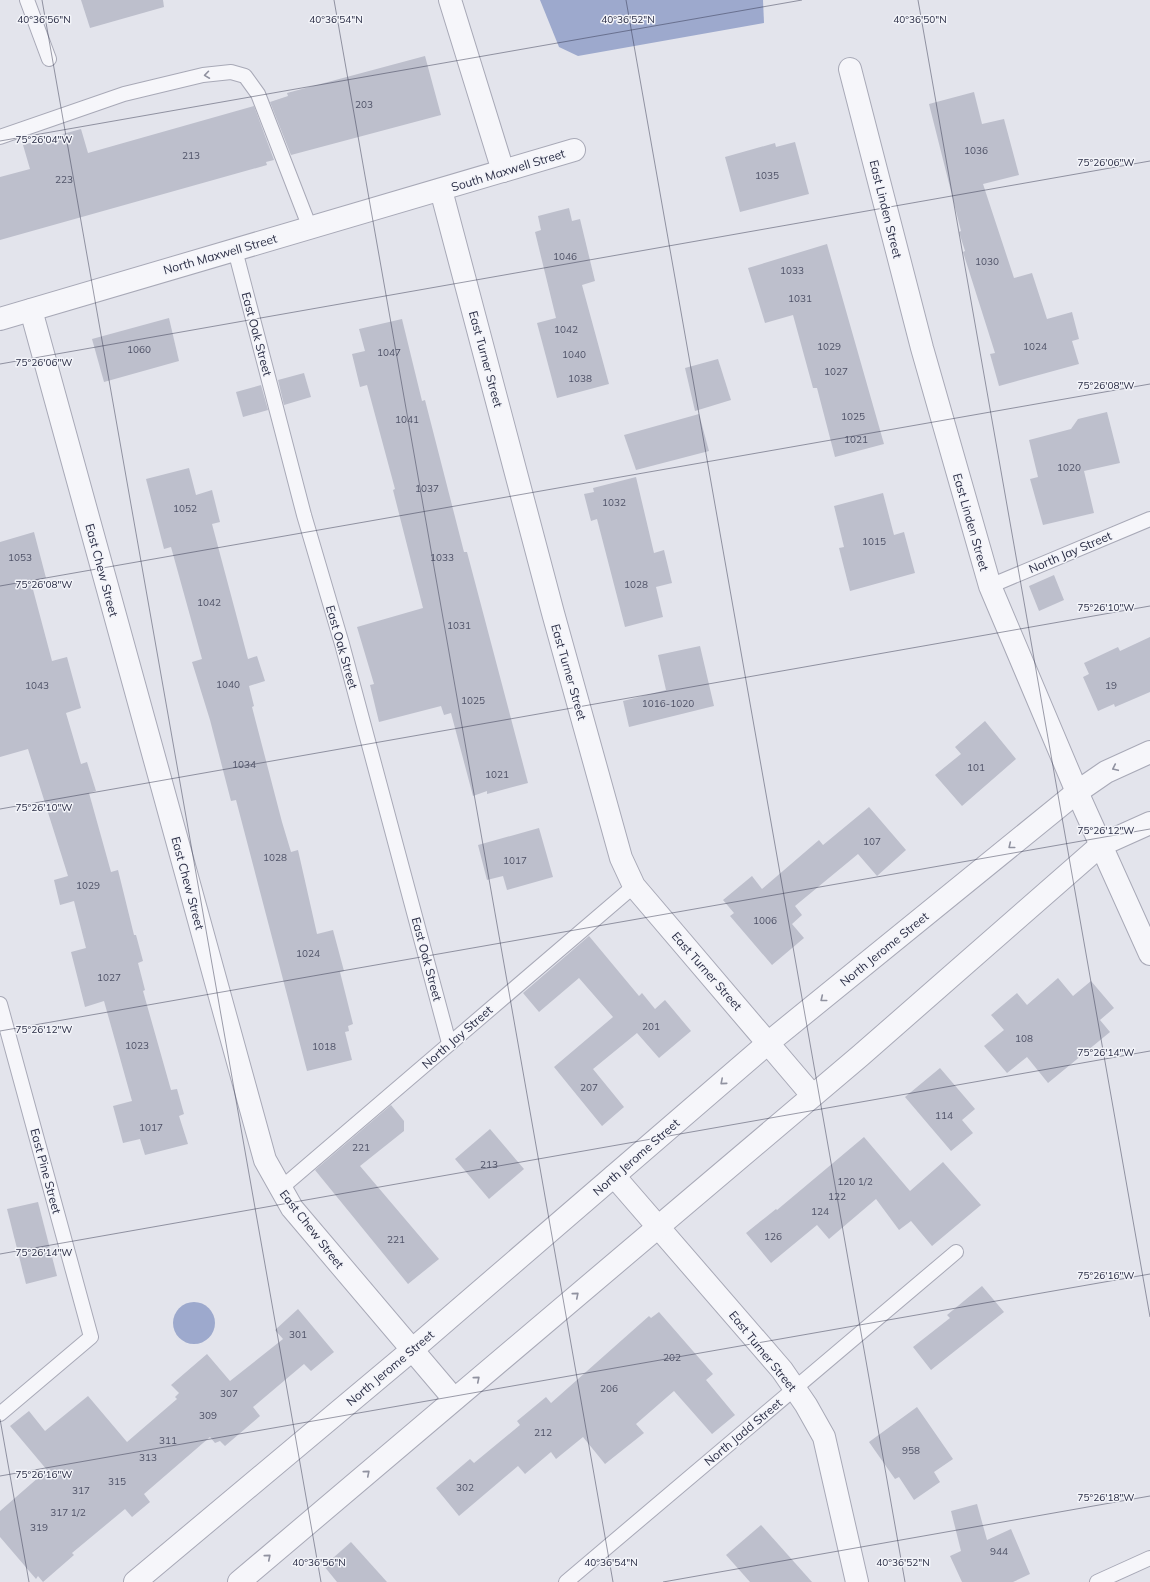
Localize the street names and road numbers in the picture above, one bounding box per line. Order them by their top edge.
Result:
street label: South Maxwell Street [449,146,567,194]
street label: East Linden Street [867,158,905,260]
street label: North Maxwell Street [161,231,279,277]
street label: East Oak Street [239,290,275,378]
street label: East Turner Street [466,309,506,409]
street label: East Linden Street [950,471,992,573]
street label: East Chew Street [82,522,122,618]
street label: North Jay Street [1026,528,1114,576]
street label: East Oak Street [323,603,361,691]
street label: East Turner Street [548,622,590,722]
street label: East Chew Street [168,835,208,931]
street label: North Jerome Street [837,909,931,989]
street label: East Oak Street [409,915,445,1003]
street label: East Turner Street [669,929,745,1013]
street label: North Jay Street [419,1002,495,1072]
street label: North Jerome Street [590,1115,682,1199]
street label: East Pine Street [27,1127,65,1215]
street label: East Chew Street [277,1187,347,1271]
street label: East Turner Street [726,1308,800,1394]
street label: North Jerome Street [343,1327,437,1409]
street label: North Jadd Street [701,1395,785,1469]

